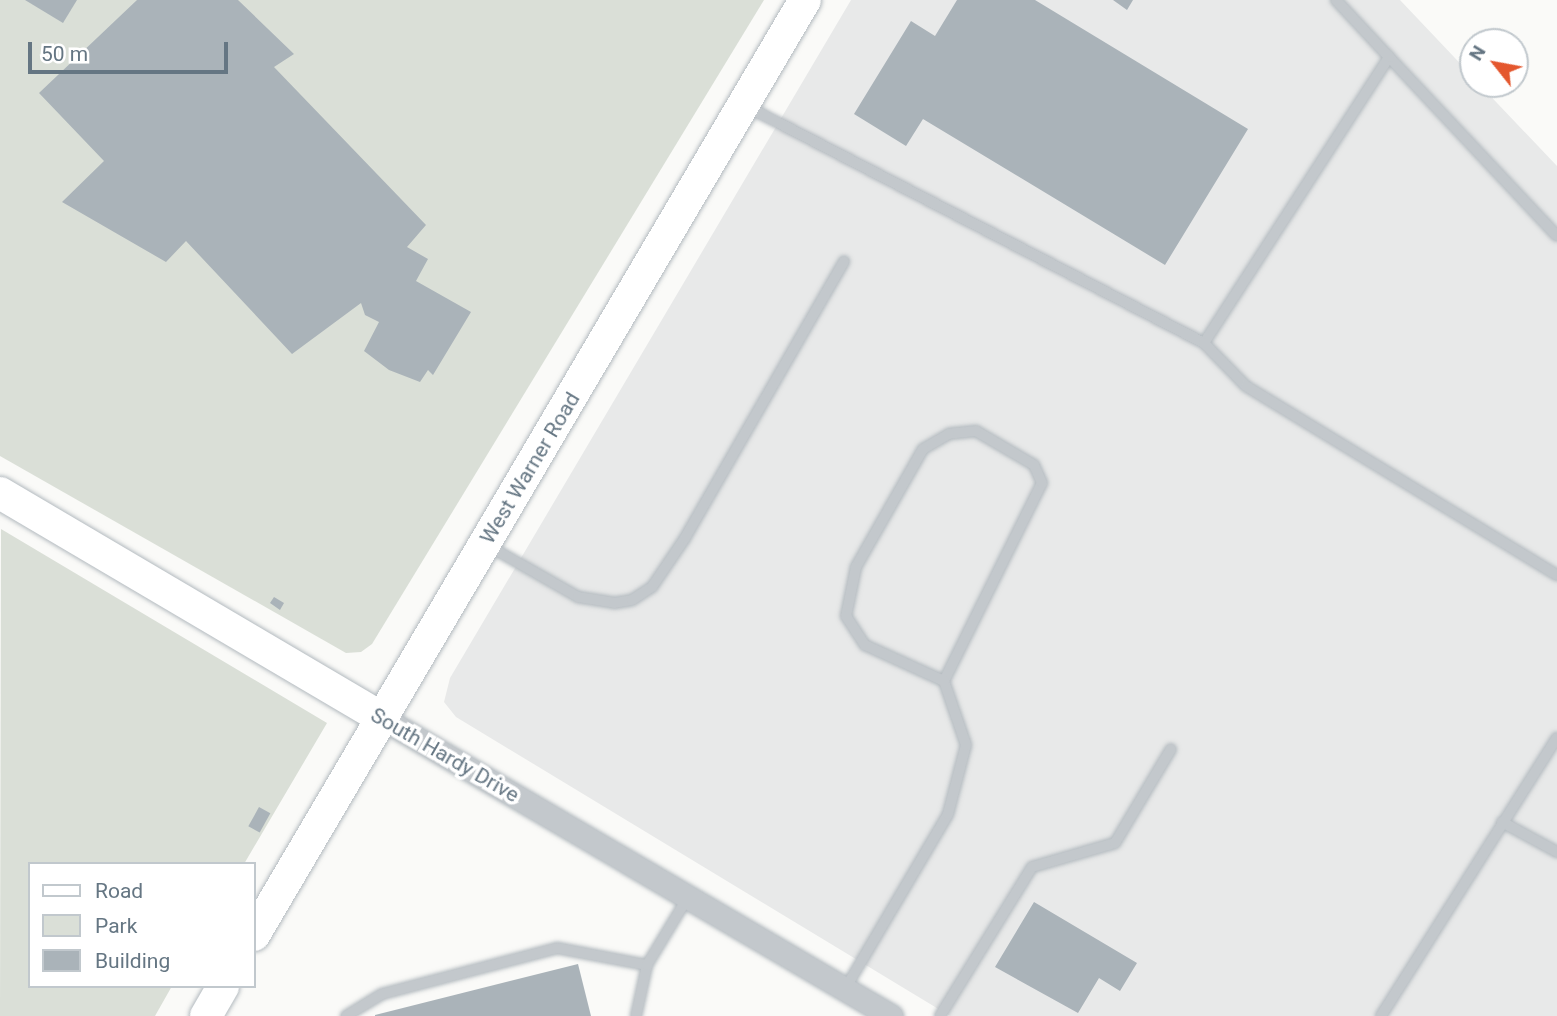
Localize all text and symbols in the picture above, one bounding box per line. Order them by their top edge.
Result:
scale bar [32,28,231,72]
north arrow [1459,28,1529,98]
text: N [1464,41,1491,65]
text: 50 m [41,42,88,66]
street label: West Warner Road [475,388,585,548]
street label: South Hardy Drive [366,702,524,808]
legend [28,862,256,988]
text: Road [95,879,143,903]
text: Park [95,914,137,938]
text: Building [95,949,170,973]

